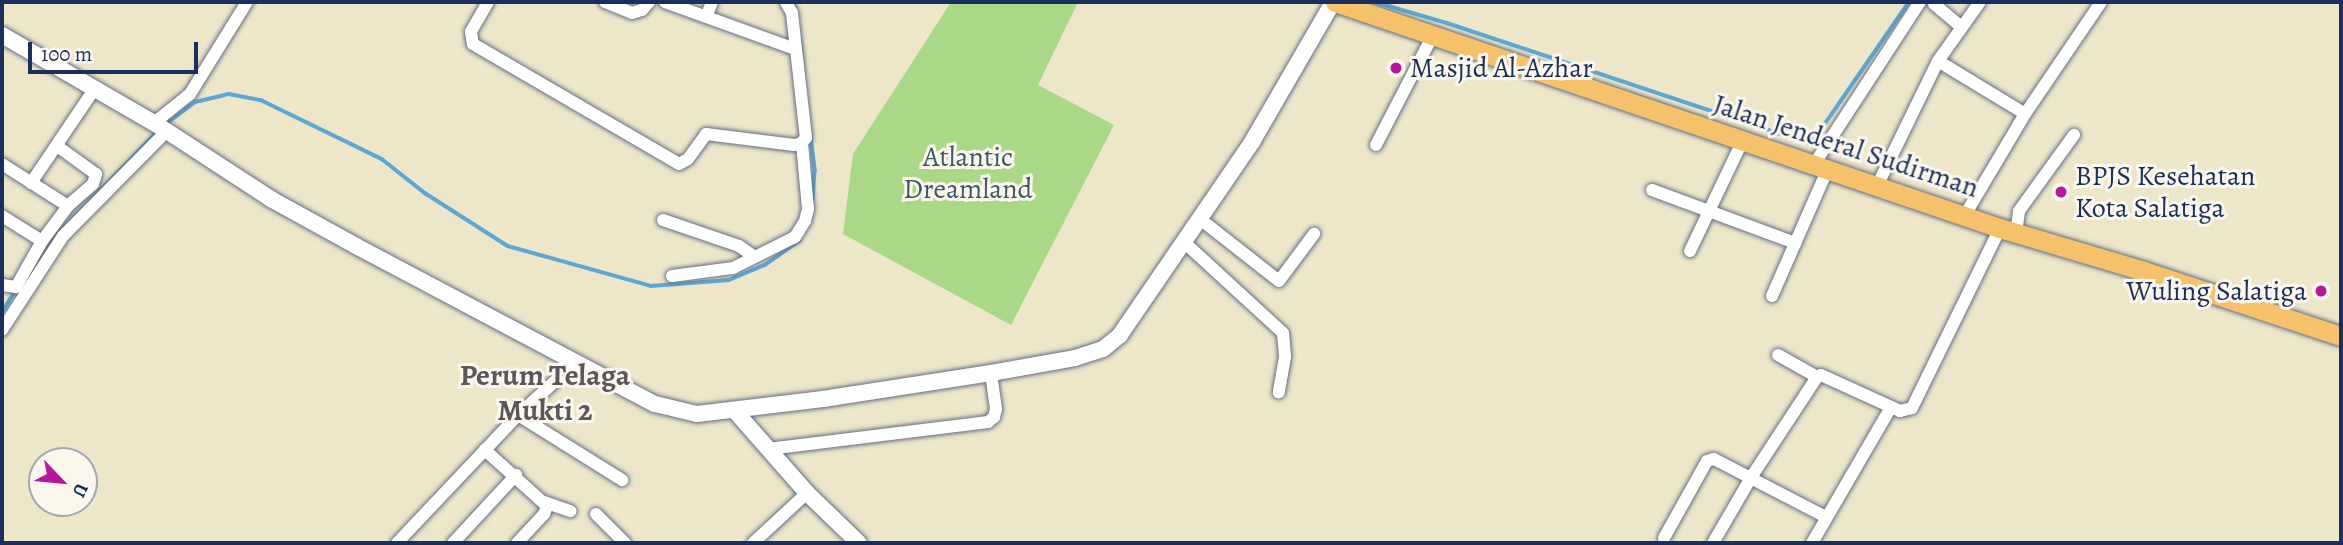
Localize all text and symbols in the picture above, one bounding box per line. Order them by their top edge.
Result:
scale bar [32,28,201,72]
text: 100 m [41,40,92,68]
place label: Masjid Al-Azhar [1410,51,1593,85]
marker: Masjid Al-Azhar [1388,60,1404,76]
street label: Jalan Jenderal Sudirman [1709,87,1983,205]
park label: Atlantic Dreamland [903,140,1033,206]
place label: BPJS Kesehatan Kota Salatiga [2075,159,2255,225]
marker: BPJS Kesehatan Kota Salatiga [2053,184,2069,200]
place label: Wuling Salatiga [2126,274,2307,308]
marker: Wuling Salatiga [2313,283,2329,299]
district label: Perum Telaga Mukti 2 [460,357,630,428]
north arrow [28,447,98,517]
text: U [66,479,95,502]

